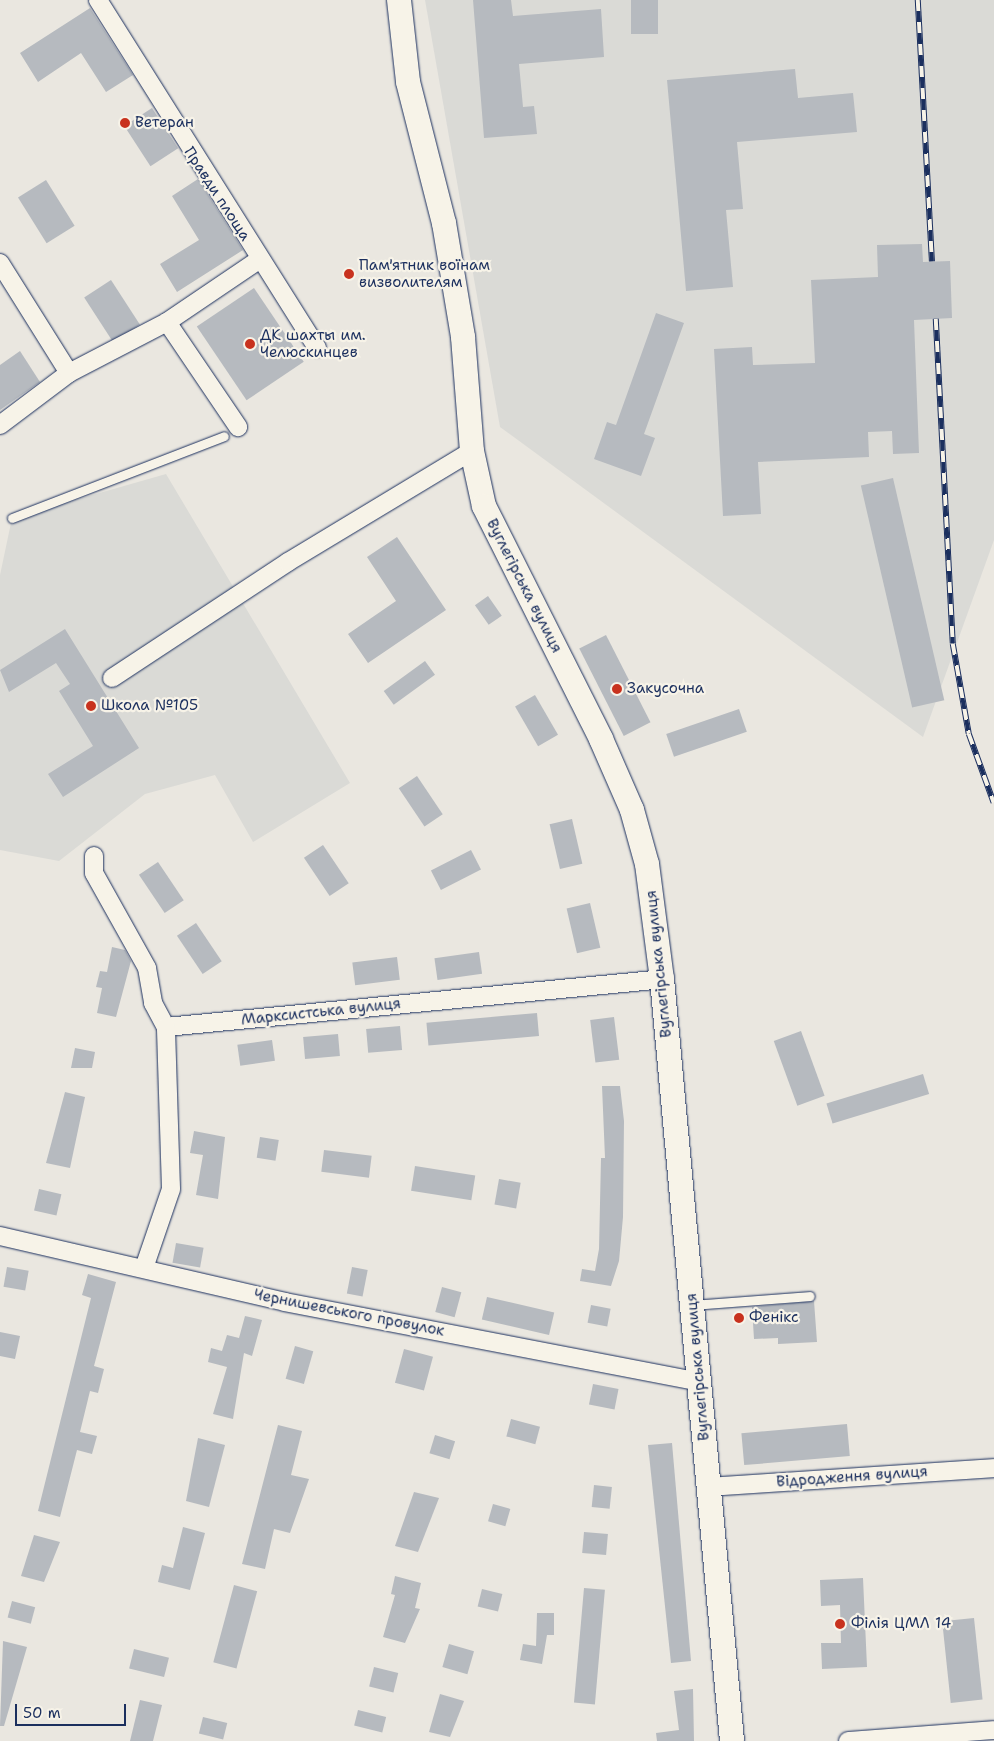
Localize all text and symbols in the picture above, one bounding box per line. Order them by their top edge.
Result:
place label: Ветеран [135,114,194,132]
marker: Ветеран [119,117,131,129]
street label: Правди площа [180,144,254,244]
place label: Пам'ятник воїнам визволителям [359,256,490,291]
marker: Пам'ятник воїнам визволителям [343,268,355,280]
place label: ДК шахты им. Челюскинцев [260,326,366,361]
marker: ДК шахты им. Челюскинцев [244,338,256,350]
street label: Вуглегірська вулиця [482,516,566,656]
place label: Закусочна [627,680,704,698]
marker: Закусочна [611,683,623,695]
place label: Школа №105 [101,697,198,715]
marker: Школа №105 [85,700,97,712]
street label: Вуглегірська вулиця [642,890,676,1038]
street label: Марксистська вулиця [240,995,402,1029]
street label: Чернишевського провулок [252,1286,446,1340]
street label: Вуглегірська вулиця [683,1293,713,1441]
place label: Фенікс [749,1309,799,1327]
marker: Фенікс [733,1312,745,1324]
street label: Відродження вулиця [776,1463,928,1491]
place label: Філія ЦМЛ 14 [851,1615,951,1633]
marker: Філія ЦМЛ 14 [833,1617,847,1631]
scale bar [18,1694,129,1726]
text: 50 m [23,1703,61,1723]

